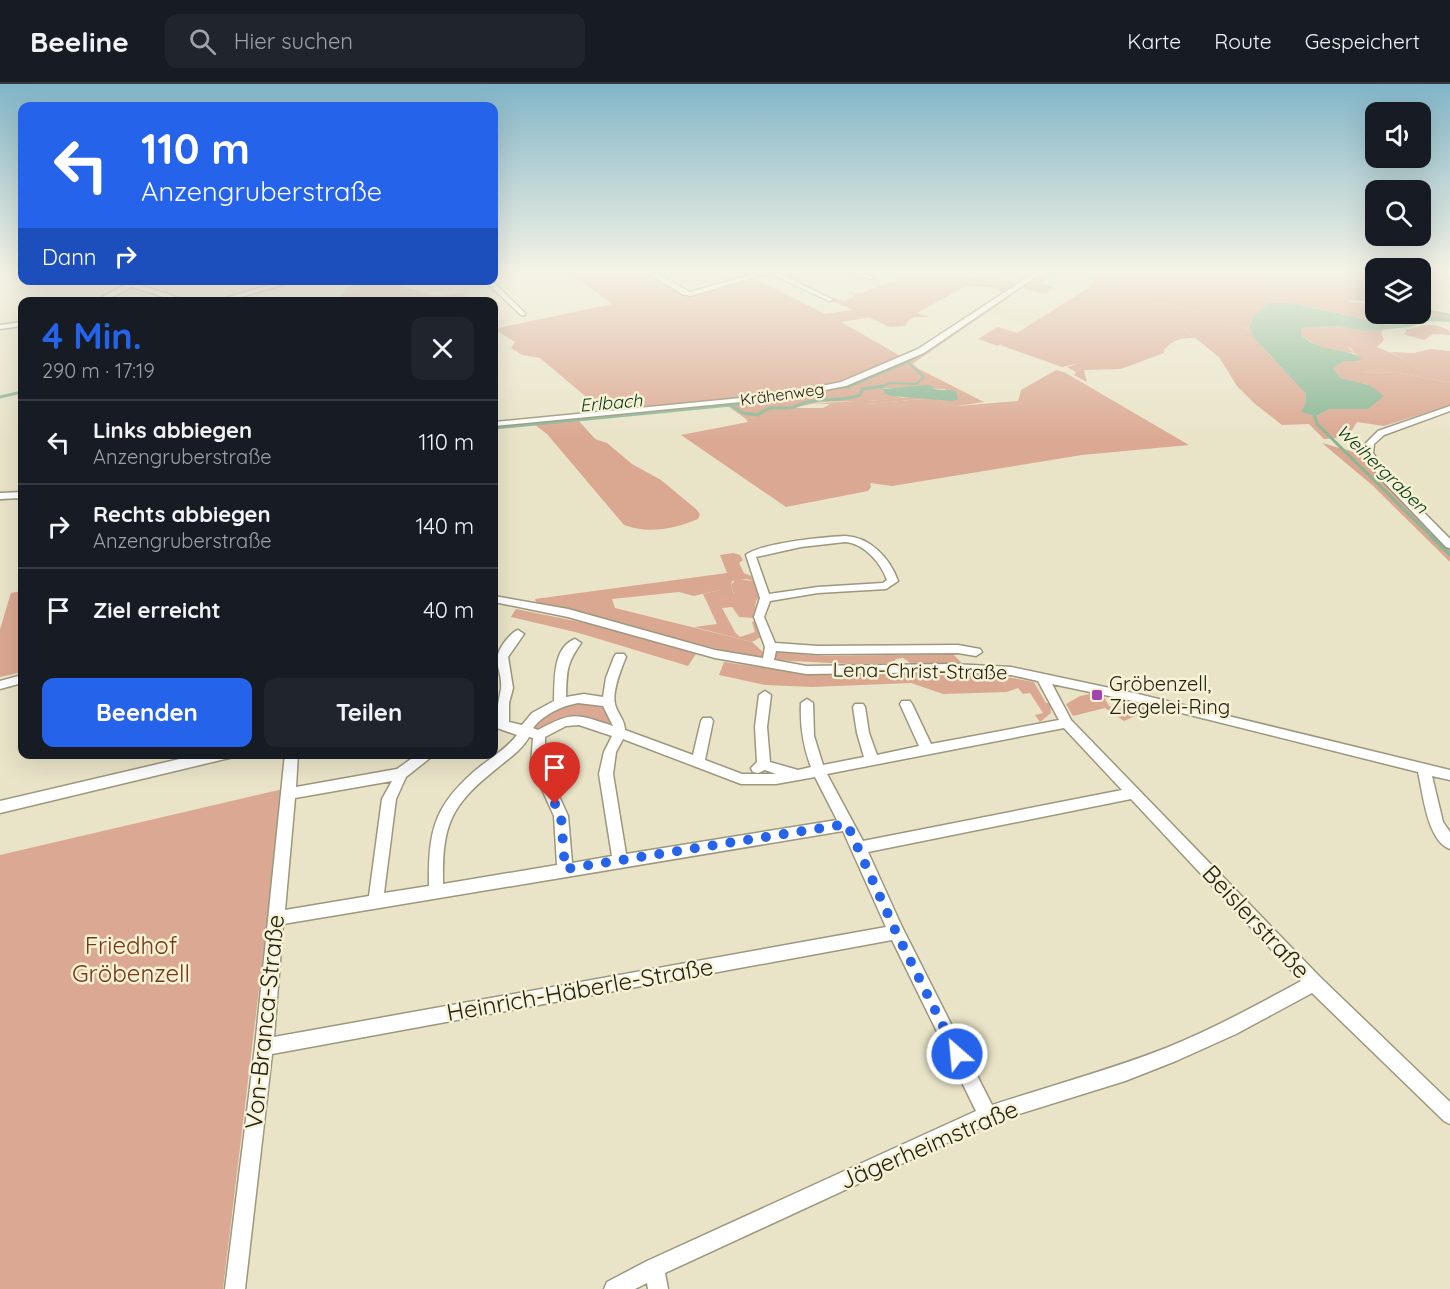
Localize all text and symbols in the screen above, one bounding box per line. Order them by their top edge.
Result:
search box [165,14,585,68]
text: Beeline [30,24,129,59]
icon: search [186,25,219,58]
text: Hier suchen [234,27,353,55]
text: Karte [1127,28,1181,54]
text: Route [1214,28,1272,54]
text: Gespeichert [1305,28,1420,54]
map controls [1365,102,1431,324]
button: sound [1365,102,1431,168]
text: 110 m [141,122,250,175]
icon: left [42,126,120,204]
text: Anzengruberstraße [141,174,382,208]
button: search [1365,180,1431,246]
icon: right [109,240,142,273]
text: Dann [42,243,97,271]
button: layers [1365,258,1431,324]
text: 4 Min. [42,313,142,358]
button: close [411,317,474,380]
text: 290 m · 17:19 [42,358,155,383]
street label: Krähenweg [739,378,825,410]
water label: Erlbach [579,388,644,417]
text: Links abbiegen [93,416,252,444]
water label: Weihergraben [1332,419,1433,518]
icon: left [42,426,75,459]
text: 110 m [419,428,474,456]
text: Anzengruberstraße [93,444,272,469]
text: Rechts abbiegen [93,500,271,528]
icon: right [42,510,75,543]
text: 140 m [415,512,474,540]
text: Anzengruberstraße [93,528,272,553]
icon: arrive [42,594,75,627]
text: Ziel erreicht [93,596,221,624]
text: 40 m [423,596,474,624]
street label: Lena-Christ-Straße [832,656,1008,685]
place label: Gröbenzell, Ziegelei-Ring [1109,671,1230,719]
button: Beenden [42,678,252,747]
button: Teilen [264,678,474,747]
marker: Gröbenzell, Ziegelei-Ring [1090,688,1104,702]
pin [529,742,580,804]
icon: arrive [538,751,571,784]
street label: Beislerstraße [1196,858,1317,984]
street label: Von-Branca-Straße [238,913,290,1131]
park label: Friedhof Gröbenzell [72,930,190,988]
street label: Heinrich-Häberle-Straße [444,951,716,1027]
position arrow [925,1022,989,1086]
street label: Jägerheimstraße [835,1093,1022,1195]

